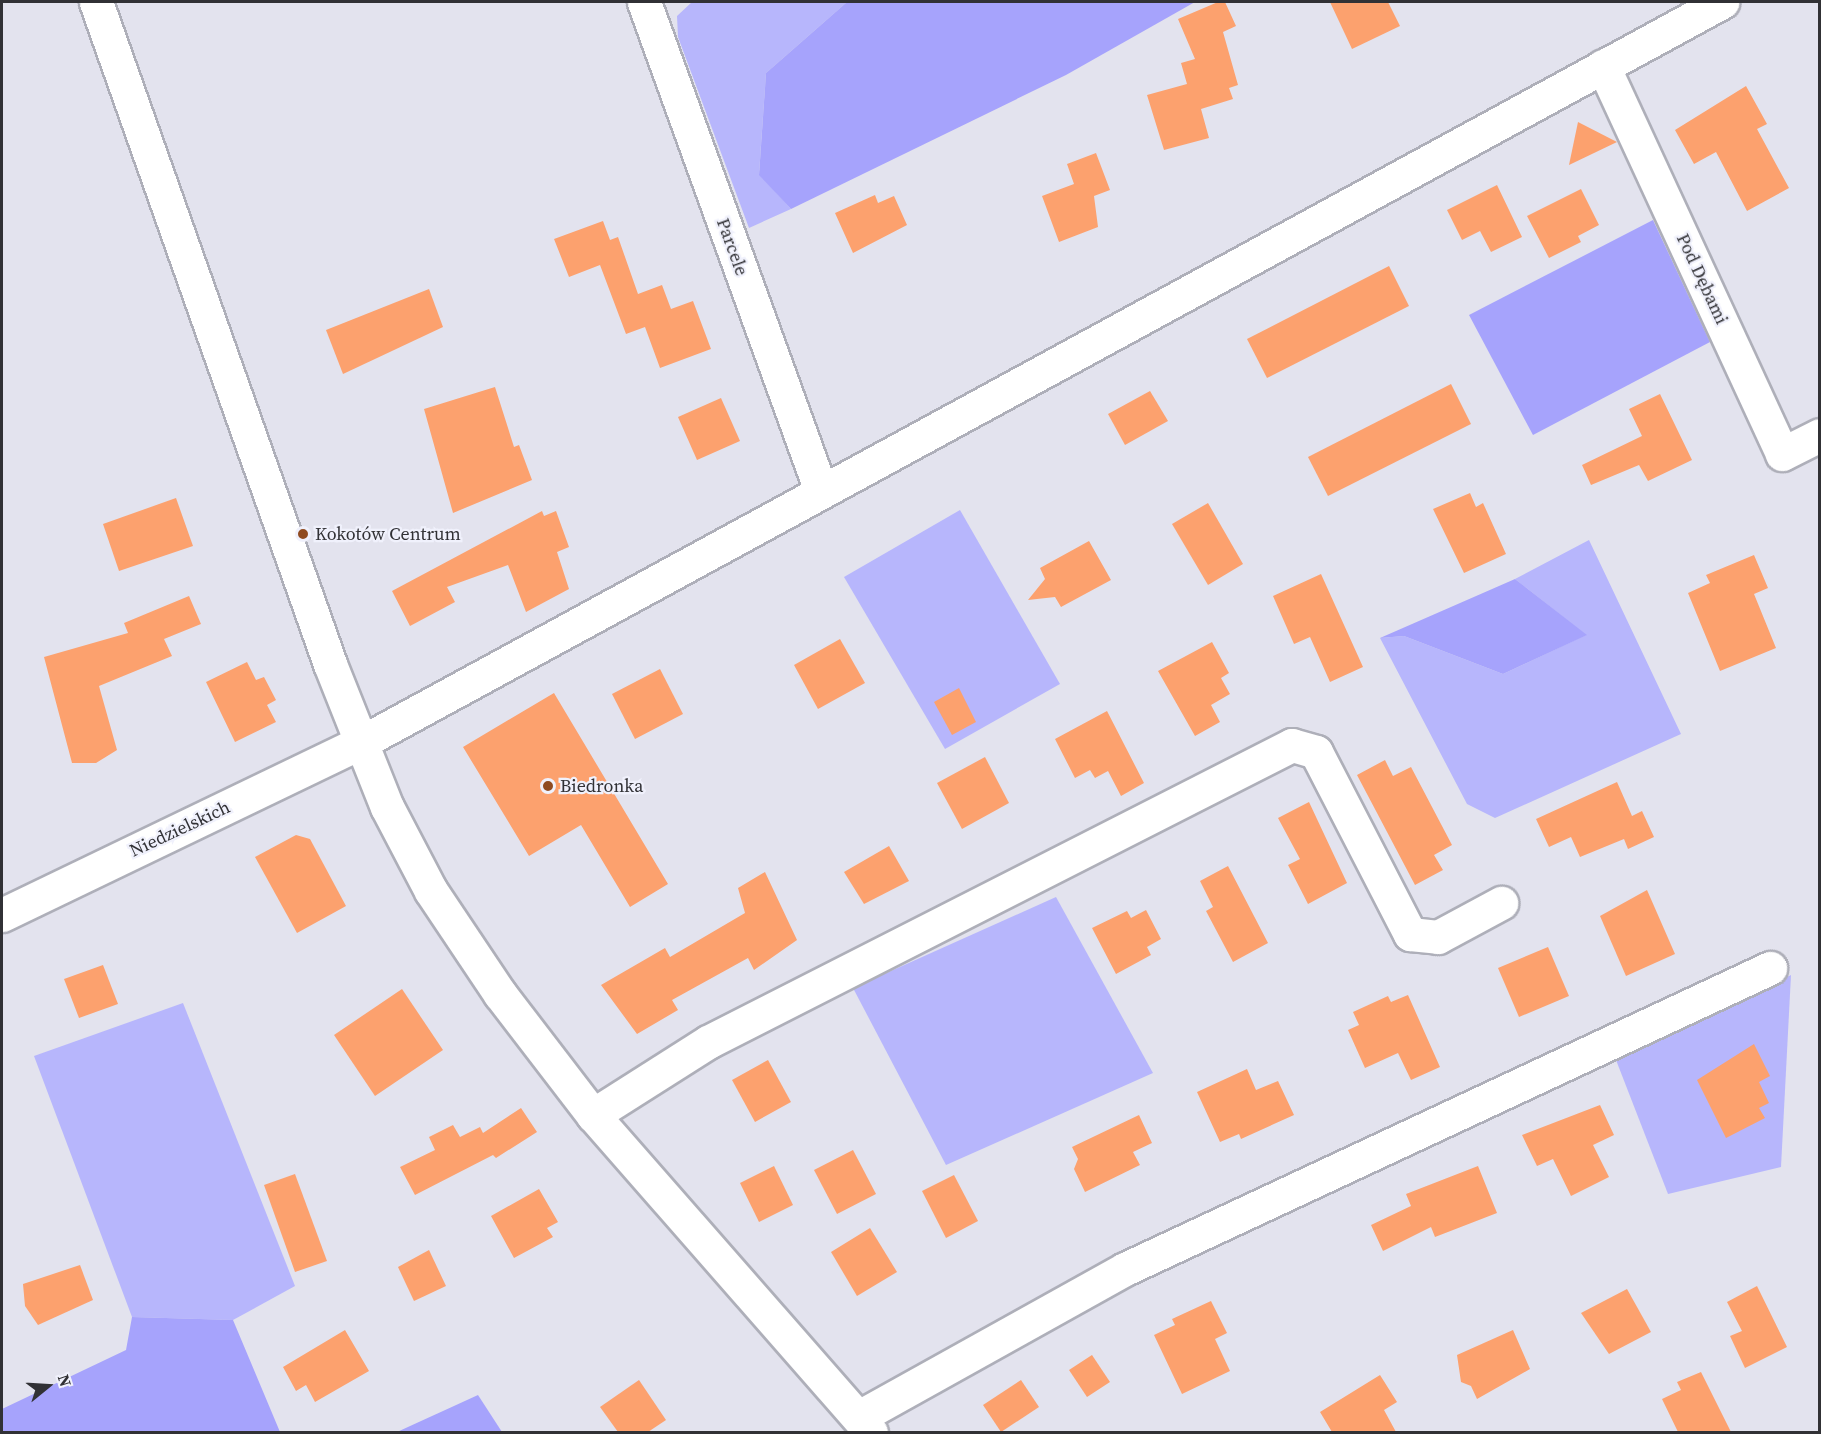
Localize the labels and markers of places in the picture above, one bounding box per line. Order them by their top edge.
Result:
place label: Kokotów Centrum [315,523,461,545]
marker: Kokotów Centrum [296,527,310,541]
place label: Biedronka [560,775,643,797]
marker: Biedronka [541,779,555,793]

